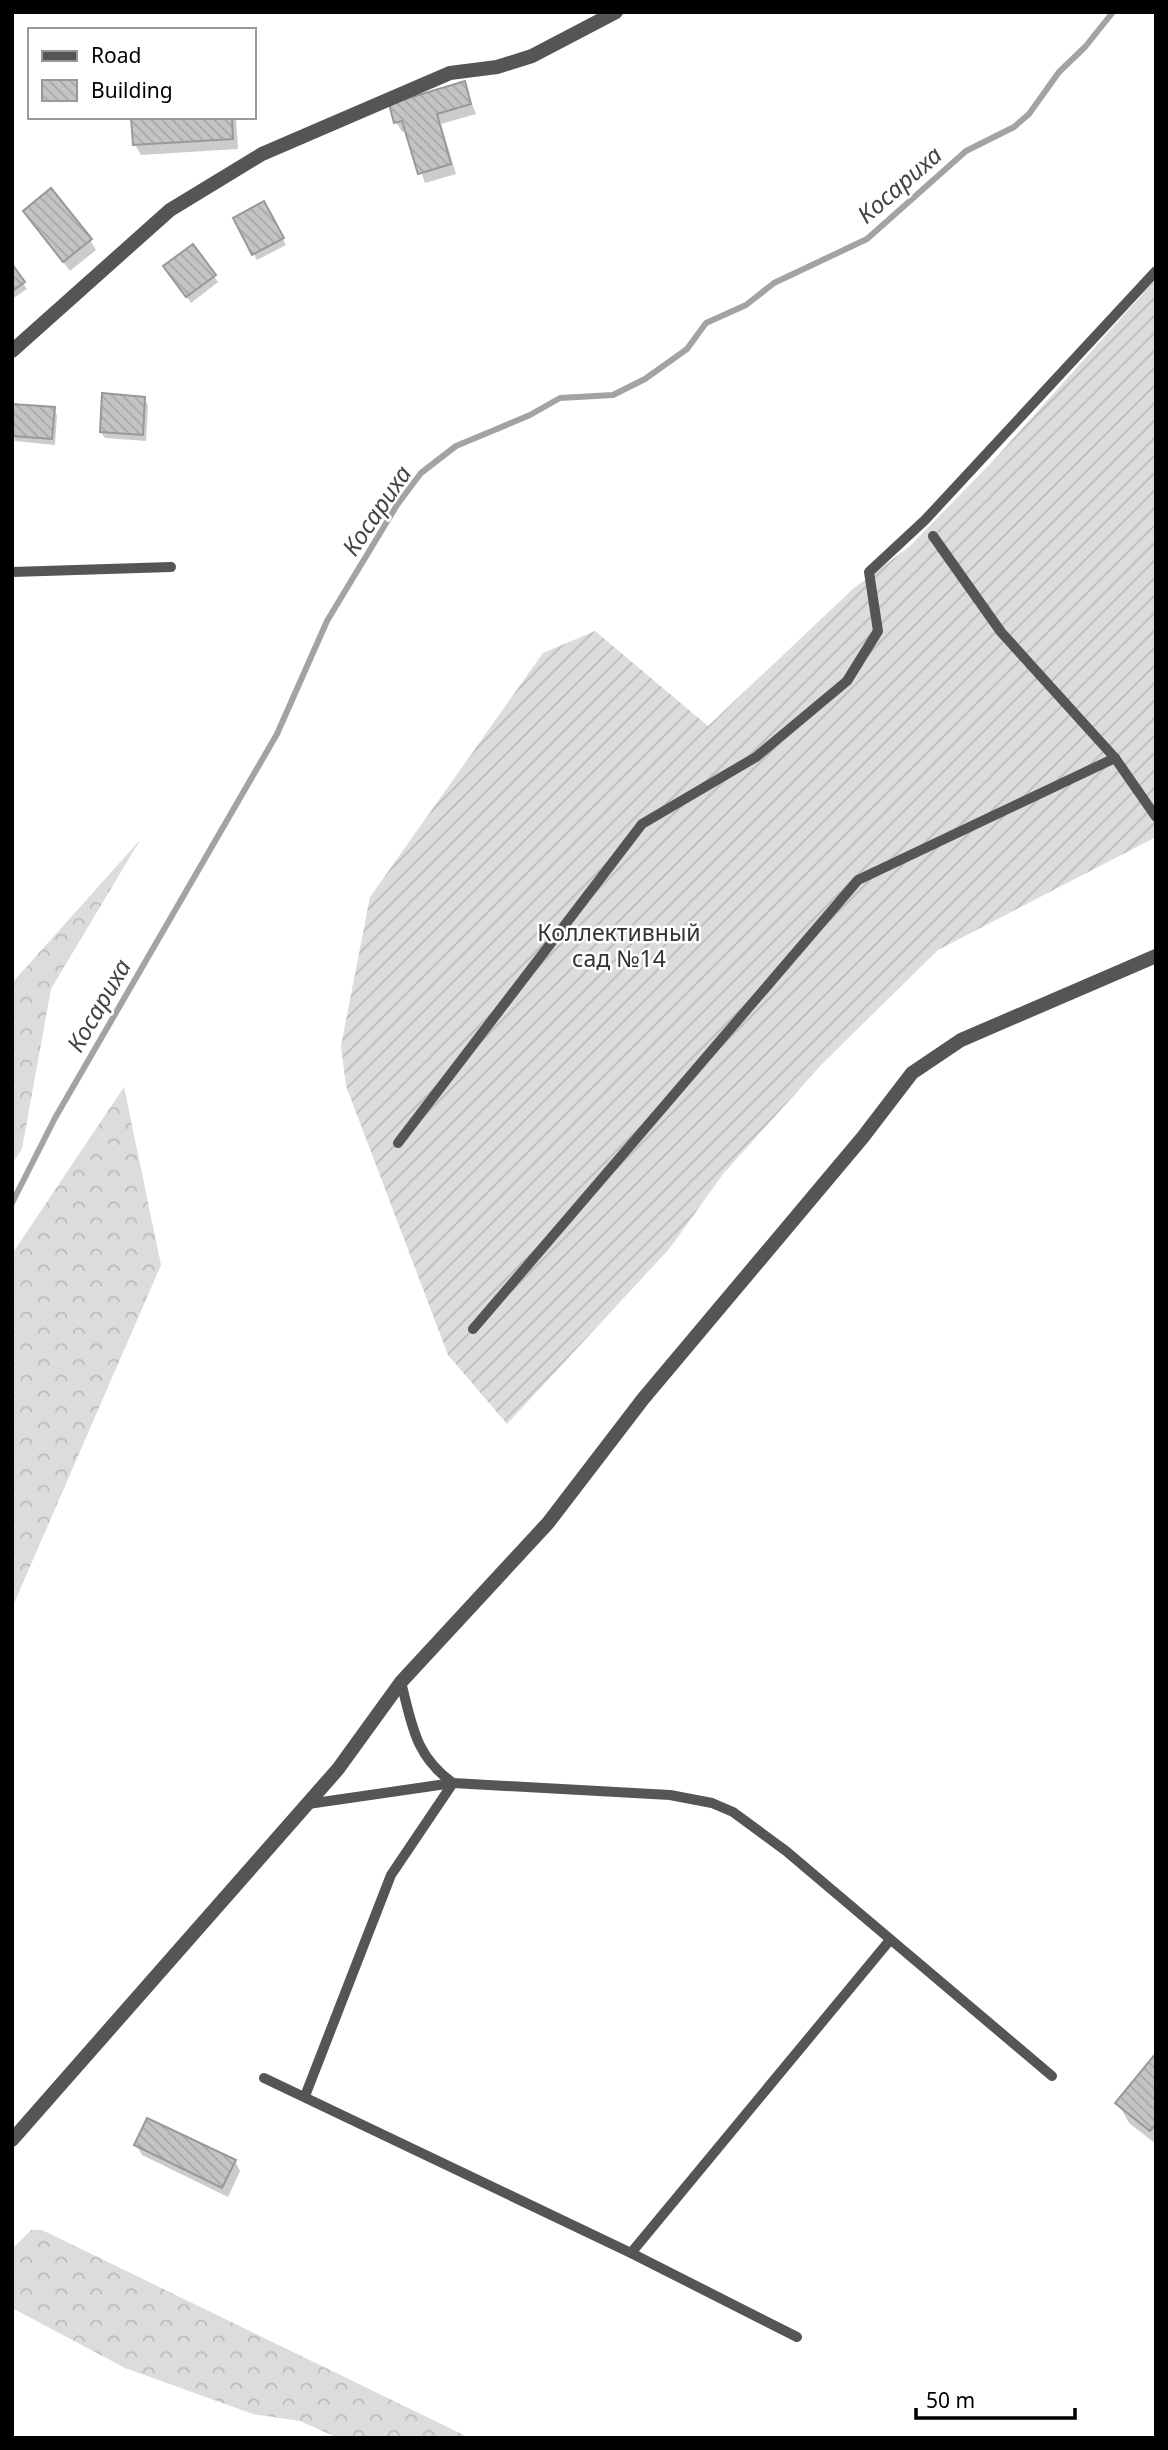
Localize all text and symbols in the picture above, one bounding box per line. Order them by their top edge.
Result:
legend [28,28,256,119]
text: Road [91,41,141,69]
text: Building [91,76,173,104]
water label: Косариха [850,138,949,230]
water label: Косариха [334,458,419,562]
park label: Коллективный сад №14 [537,916,701,974]
water label: Косариха [58,952,138,1058]
scale bar [916,2376,1075,2420]
text: 50 m [926,2386,975,2414]

